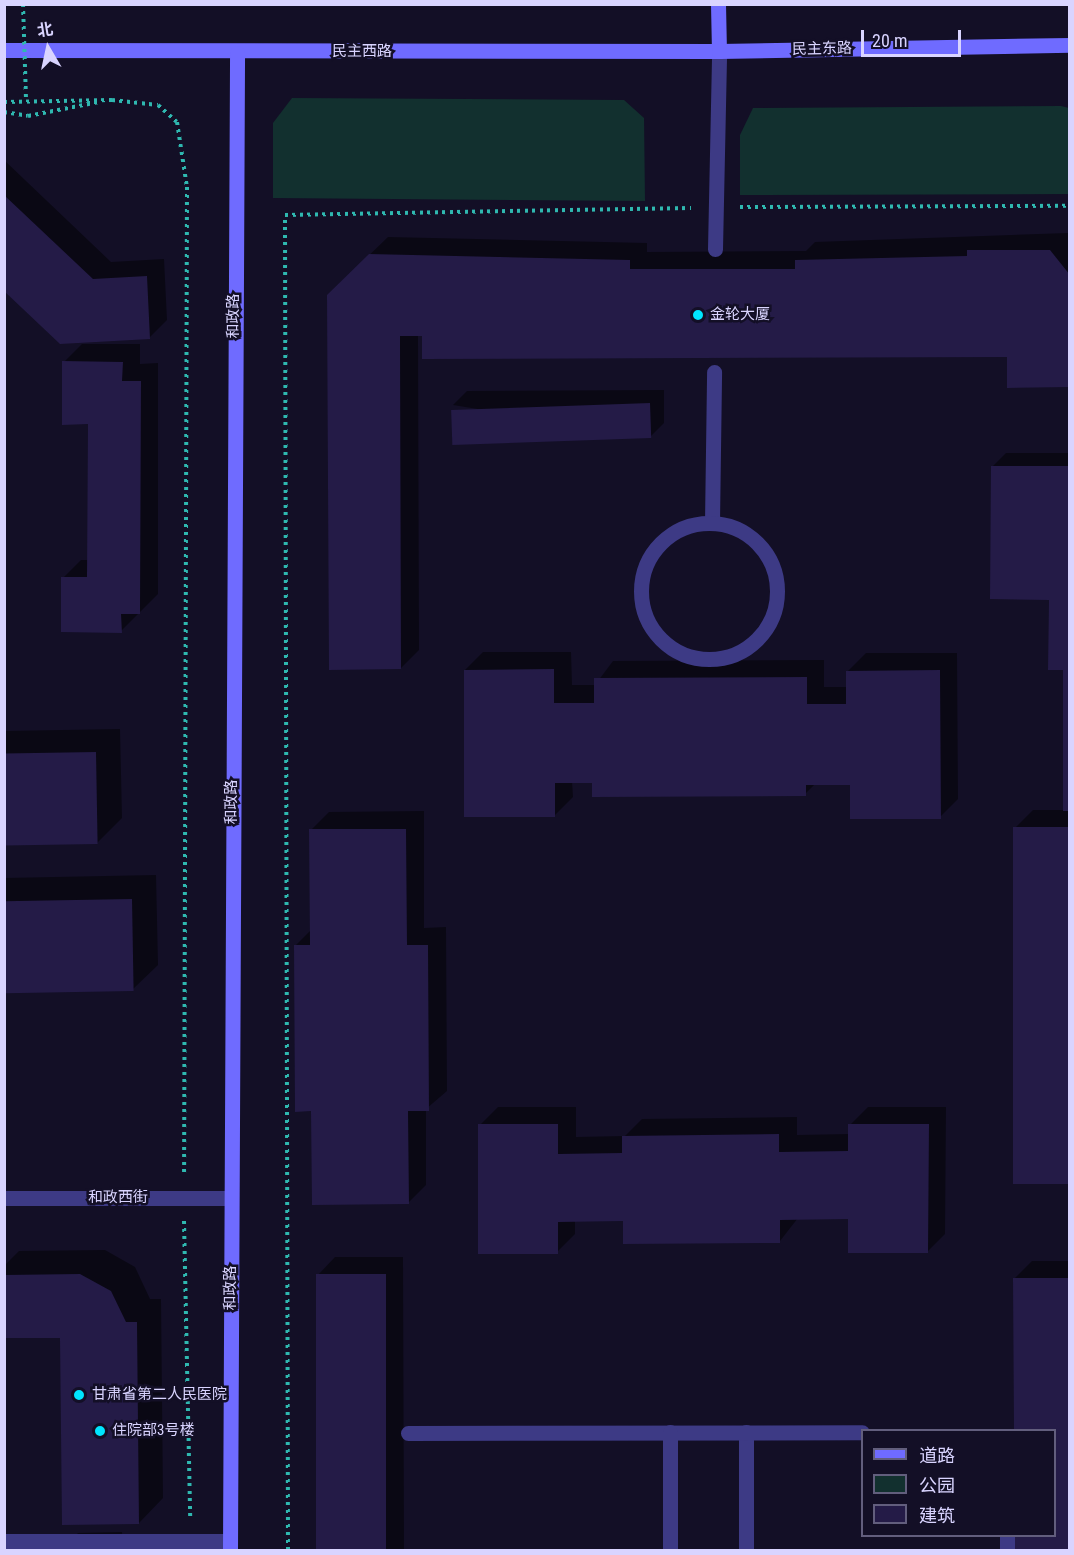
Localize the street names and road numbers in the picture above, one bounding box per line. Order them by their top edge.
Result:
street label: 民主东路 [792,39,852,59]
street label: 民主西路 [332,43,392,61]
street label: 和政路 [225,294,243,338]
street label: 和政路 [223,780,241,824]
street label: 和政西街 [88,1189,148,1207]
street label: 和政路 [222,1266,240,1310]

